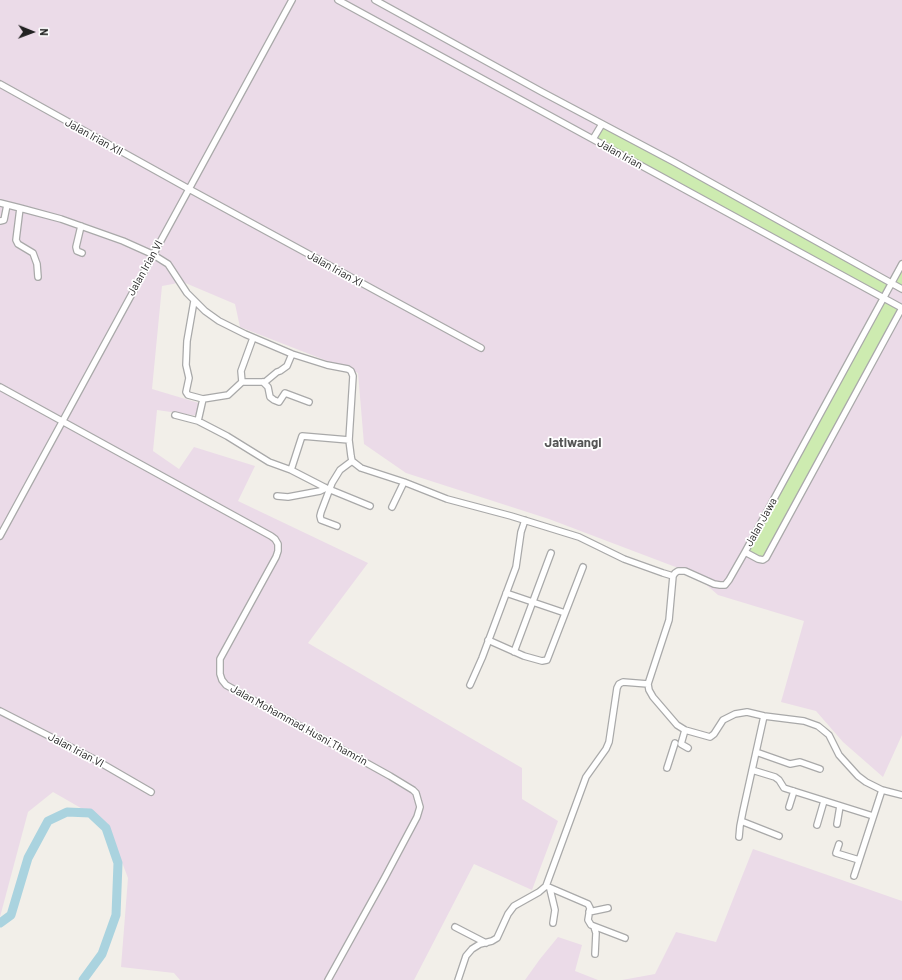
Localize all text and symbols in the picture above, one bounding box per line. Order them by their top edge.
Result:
north arrow [12,12,52,52]
text: N [38,28,51,36]
street label: Jalan Irian XII [63,116,125,158]
street label: Jalan Irian [595,136,645,172]
street label: Jalan Irian VI [124,238,166,298]
street label: Jalan Irian XI [305,248,365,290]
district label: Jatiwangi [545,435,601,451]
street label: Jalan Jawa [742,495,780,549]
street label: Jalan Mohammad Husni Thamrin [228,682,370,768]
street label: Jalan Irian VI [46,730,106,770]

